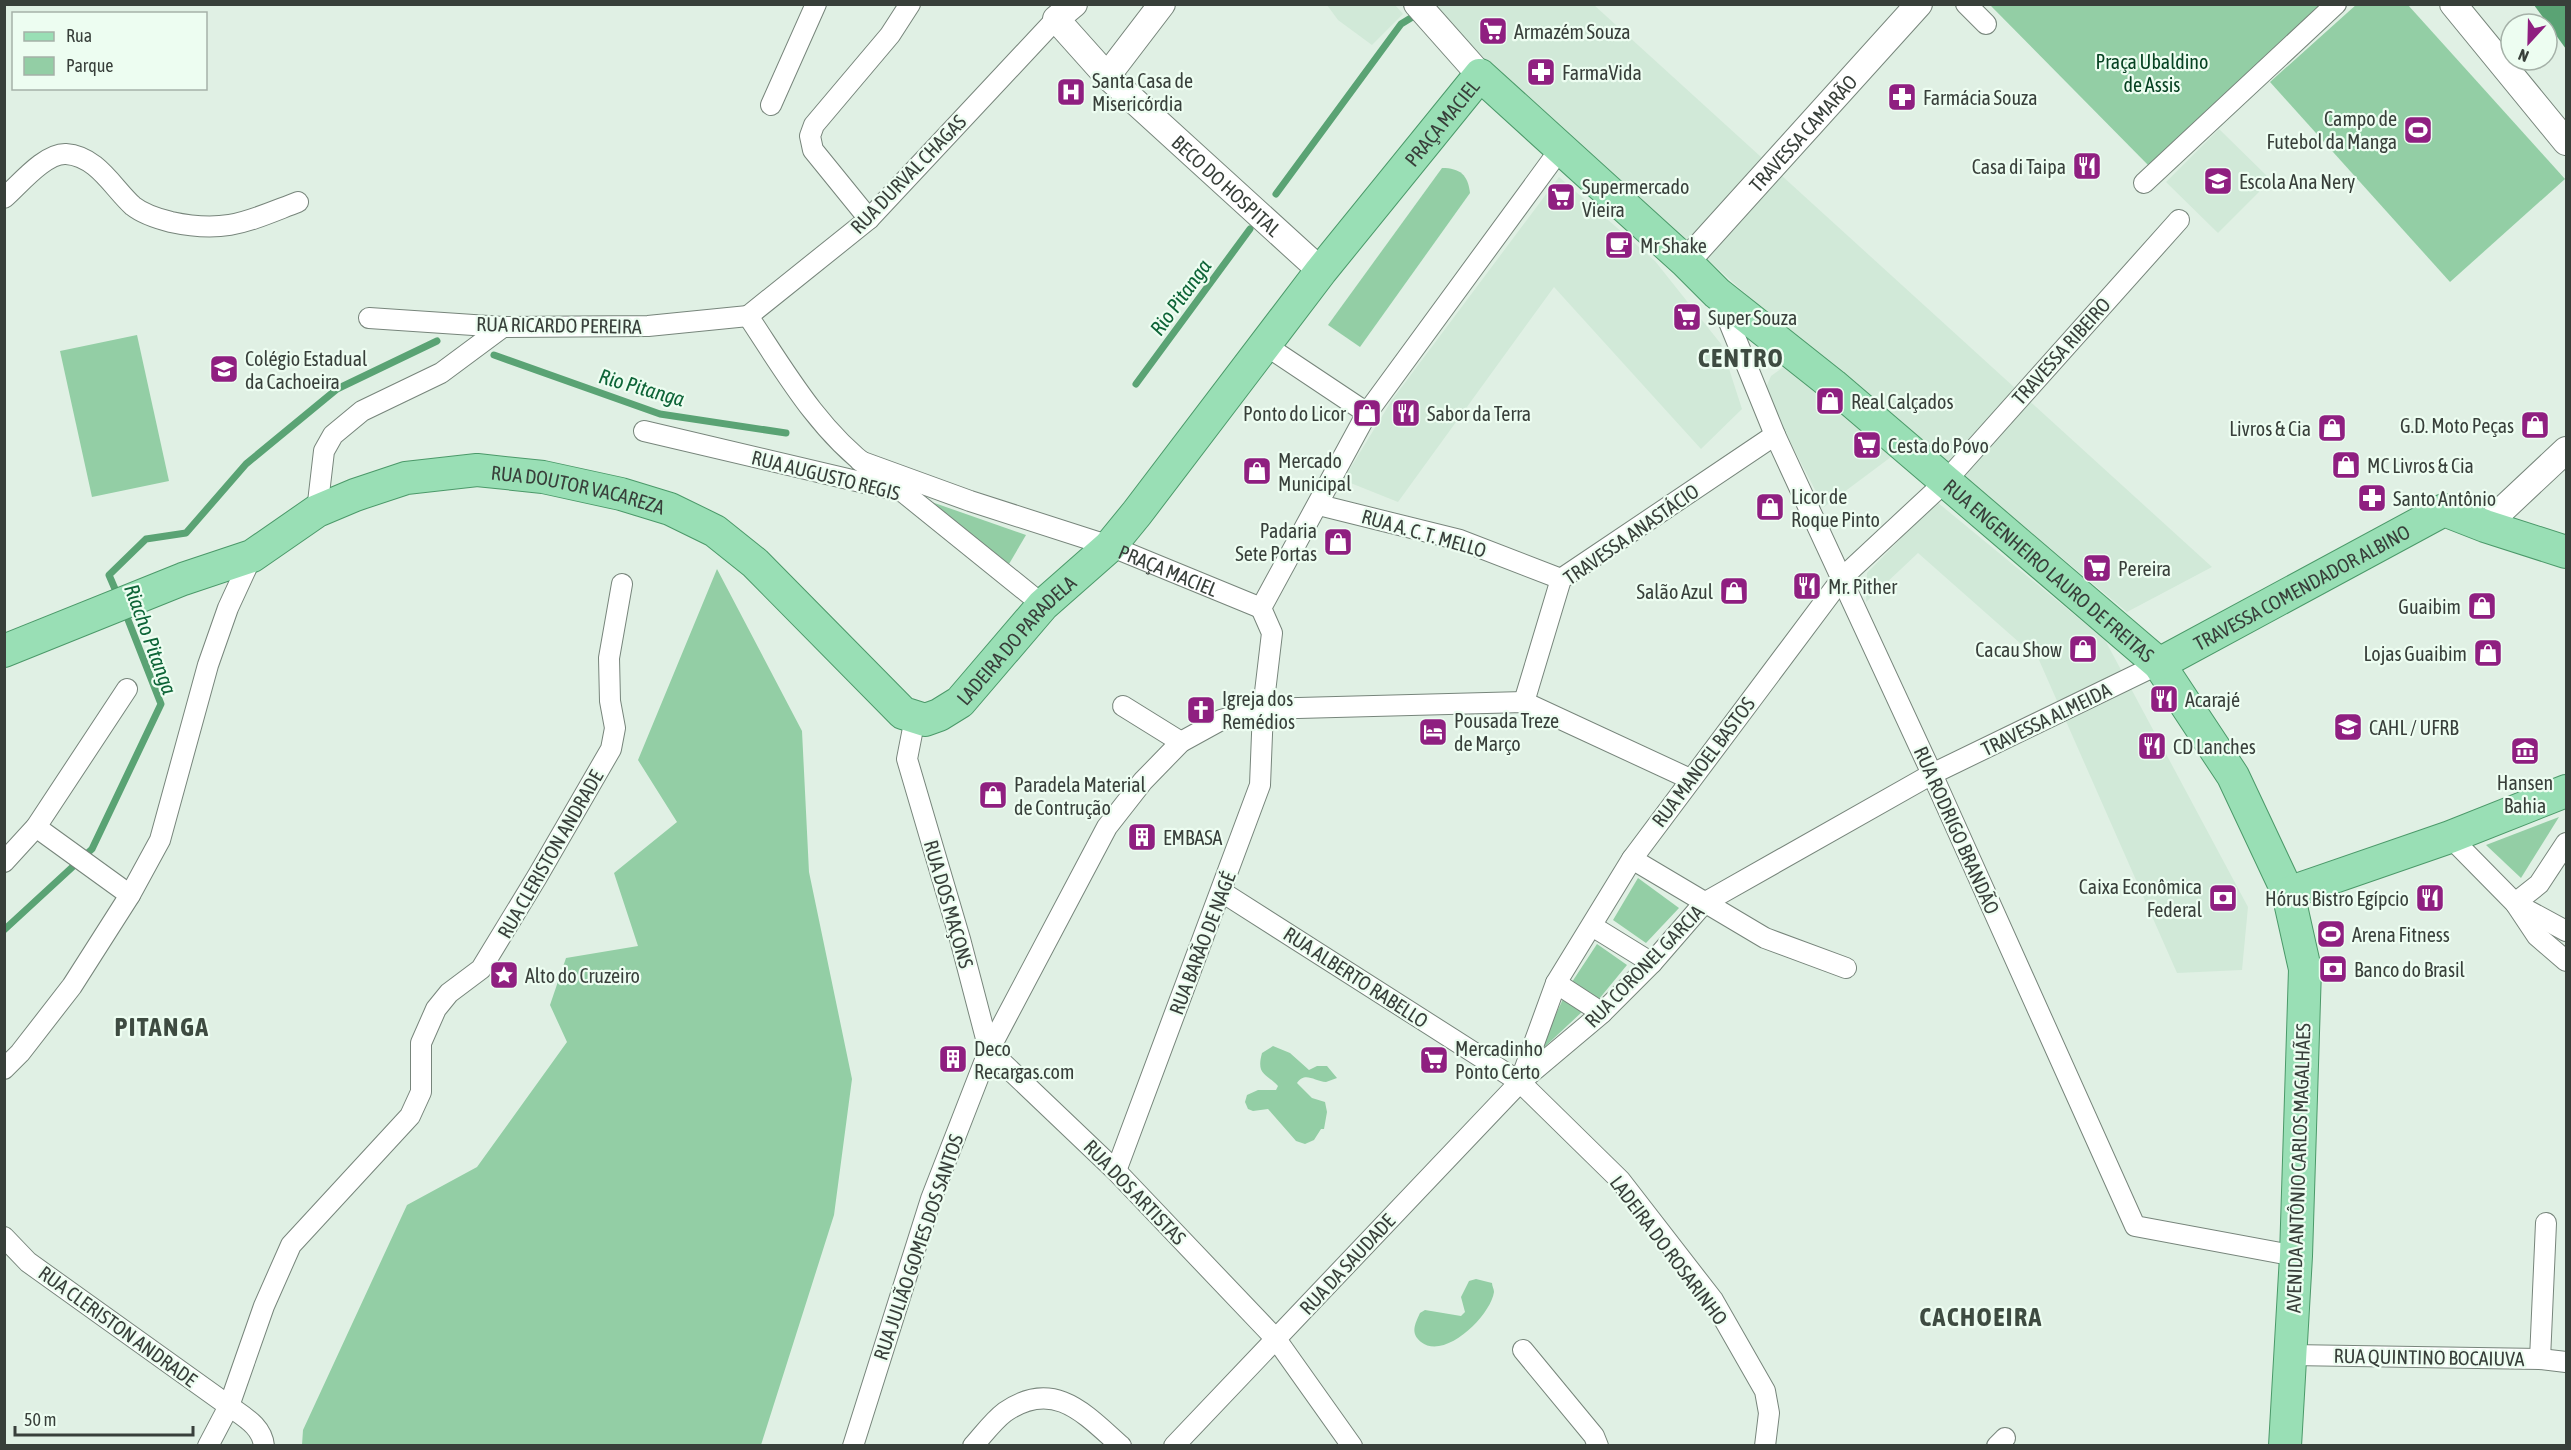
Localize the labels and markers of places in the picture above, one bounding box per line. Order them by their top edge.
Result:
supermarket icon: Armazém Souza [1477,15,1509,47]
place label: Armazém Souza [1514,20,1631,43]
pharmacy icon: FarmaVida [1525,56,1557,88]
place label: FarmaVida [1562,61,1642,84]
place label: Santa Casa de Misericórdia [1092,69,1193,115]
hospital icon: Santa Casa de Misericórdia [1055,76,1087,108]
pharmacy icon: Farmácia Souza [1886,81,1918,113]
place label: Farmácia Souza [1923,86,2038,109]
place label: Campo de Futebol da Manga [2267,107,2397,153]
sports icon: Campo de Futebol da Manga [2402,114,2434,146]
restaurant icon: Casa di Taipa [2071,150,2103,182]
place label: Casa di Taipa [1972,155,2066,178]
school or university icon: Escola Ana Nery [2202,165,2234,197]
place label: Escola Ana Nery [2239,170,2355,193]
place label: Supermercado Vieira [1582,175,1689,221]
supermarket icon: Supermercado Vieira [1545,181,1577,213]
cafe icon: Mr Shake [1603,229,1635,261]
place label: Mr Shake [1640,234,1707,257]
supermarket icon: Super Souza [1671,301,1703,333]
place label: Super Souza [1708,306,1797,329]
place label: Colégio Estadual da Cachoeira [245,347,368,393]
school or university icon: Colégio Estadual da Cachoeira [208,353,240,385]
shop icon: Real Calçados [1814,385,1846,417]
place label: Real Calçados [1851,390,1953,413]
shop icon: Ponto do Licor [1351,397,1383,429]
restaurant icon: Sabor da Terra [1390,397,1422,429]
place label: Ponto do Licor [1243,402,1347,425]
place label: Sabor da Terra [1427,402,1531,425]
shop icon: G.D. Moto Peças [2519,409,2551,441]
shop icon: Livros & Cia [2316,412,2348,444]
place label: G.D. Moto Peças [2400,414,2514,437]
place label: Livros & Cia [2229,417,2311,440]
supermarket icon: Cesta do Povo [1851,429,1883,461]
place label: Cesta do Povo [1888,434,1989,457]
place label: Mercado Municipal [1278,449,1352,495]
shop icon: MC Livros & Cia [2330,449,2362,481]
place label: MC Livros & Cia [2367,454,2474,477]
shop icon: Mercado Municipal [1241,455,1273,487]
pharmacy icon: Santo Antônio [2356,482,2388,514]
place label: Licor de Roque Pinto [1791,485,1880,531]
place label: Santo Antônio [2393,487,2496,510]
shop icon: Licor de Roque Pinto [1754,491,1786,523]
place label: Padaria Sete Portas [1235,519,1317,565]
shop icon: Padaria Sete Portas [1322,526,1354,558]
supermarket icon: Pereira [2081,552,2113,584]
place label: Pereira [2118,557,2171,580]
restaurant icon: Mr. Pither [1791,570,1823,602]
shop icon: Salão Azul [1718,575,1750,607]
place label: Mr. Pither [1828,575,1898,598]
place label: Salão Azul [1637,580,1714,603]
shop icon: Guaibim [2466,590,2498,622]
place label: Guaibim [2398,595,2461,618]
shop icon: Cacau Show [2067,633,2099,665]
shop icon: Lojas Guaibim [2472,637,2504,669]
place label: Cacau Show [1975,638,2062,661]
place label: Lojas Guaibim [2364,642,2467,665]
restaurant icon: Acarajé [2148,683,2180,715]
place label: Igreja dos Remédios [1222,687,1295,733]
place label: Acarajé [2185,688,2240,711]
church icon: Igreja dos Remédios [1185,694,1217,726]
place label: Pousada Treze de Março [1454,709,1559,755]
school or university icon: CAHL / UFRB [2332,711,2364,743]
hotel icon: Pousada Treze de Março [1417,716,1449,748]
place label: CAHL / UFRB [2369,716,2459,739]
restaurant icon: CD Lanches [2136,730,2168,762]
place label: CD Lanches [2173,735,2256,758]
museum icon: Hansen Bahia [2509,735,2541,767]
place label: Hansen Bahia [2497,771,2553,817]
place label: Paradela Material de Contrução [1014,773,1147,819]
shop icon: Paradela Material de Contrução [977,779,1009,811]
building icon: EMBASA [1126,821,1158,853]
place label: EMBASA [1163,826,1223,849]
place label: Caixa Econômica Federal [2079,875,2203,921]
bank icon: Caixa Econômica Federal [2207,882,2239,914]
restaurant icon: Hórus Bistro Egípcio [2414,882,2446,914]
place label: Hórus Bistro Egípcio [2265,887,2409,910]
sports icon: Arena Fitness [2315,918,2347,950]
place label: Arena Fitness [2352,923,2450,946]
bank icon: Banco do Brasil [2317,953,2349,985]
place label: Banco do Brasil [2354,958,2466,981]
place icon: Alto do Cruzeiro [488,959,520,991]
place label: Alto do Cruzeiro [525,964,640,987]
place label: Deco Recargas.com [974,1037,1074,1083]
place label: Mercadinho Ponto Certo [1455,1037,1543,1083]
building icon: Deco Recargas.com [937,1043,969,1075]
supermarket icon: Mercadinho Ponto Certo [1418,1044,1450,1076]

